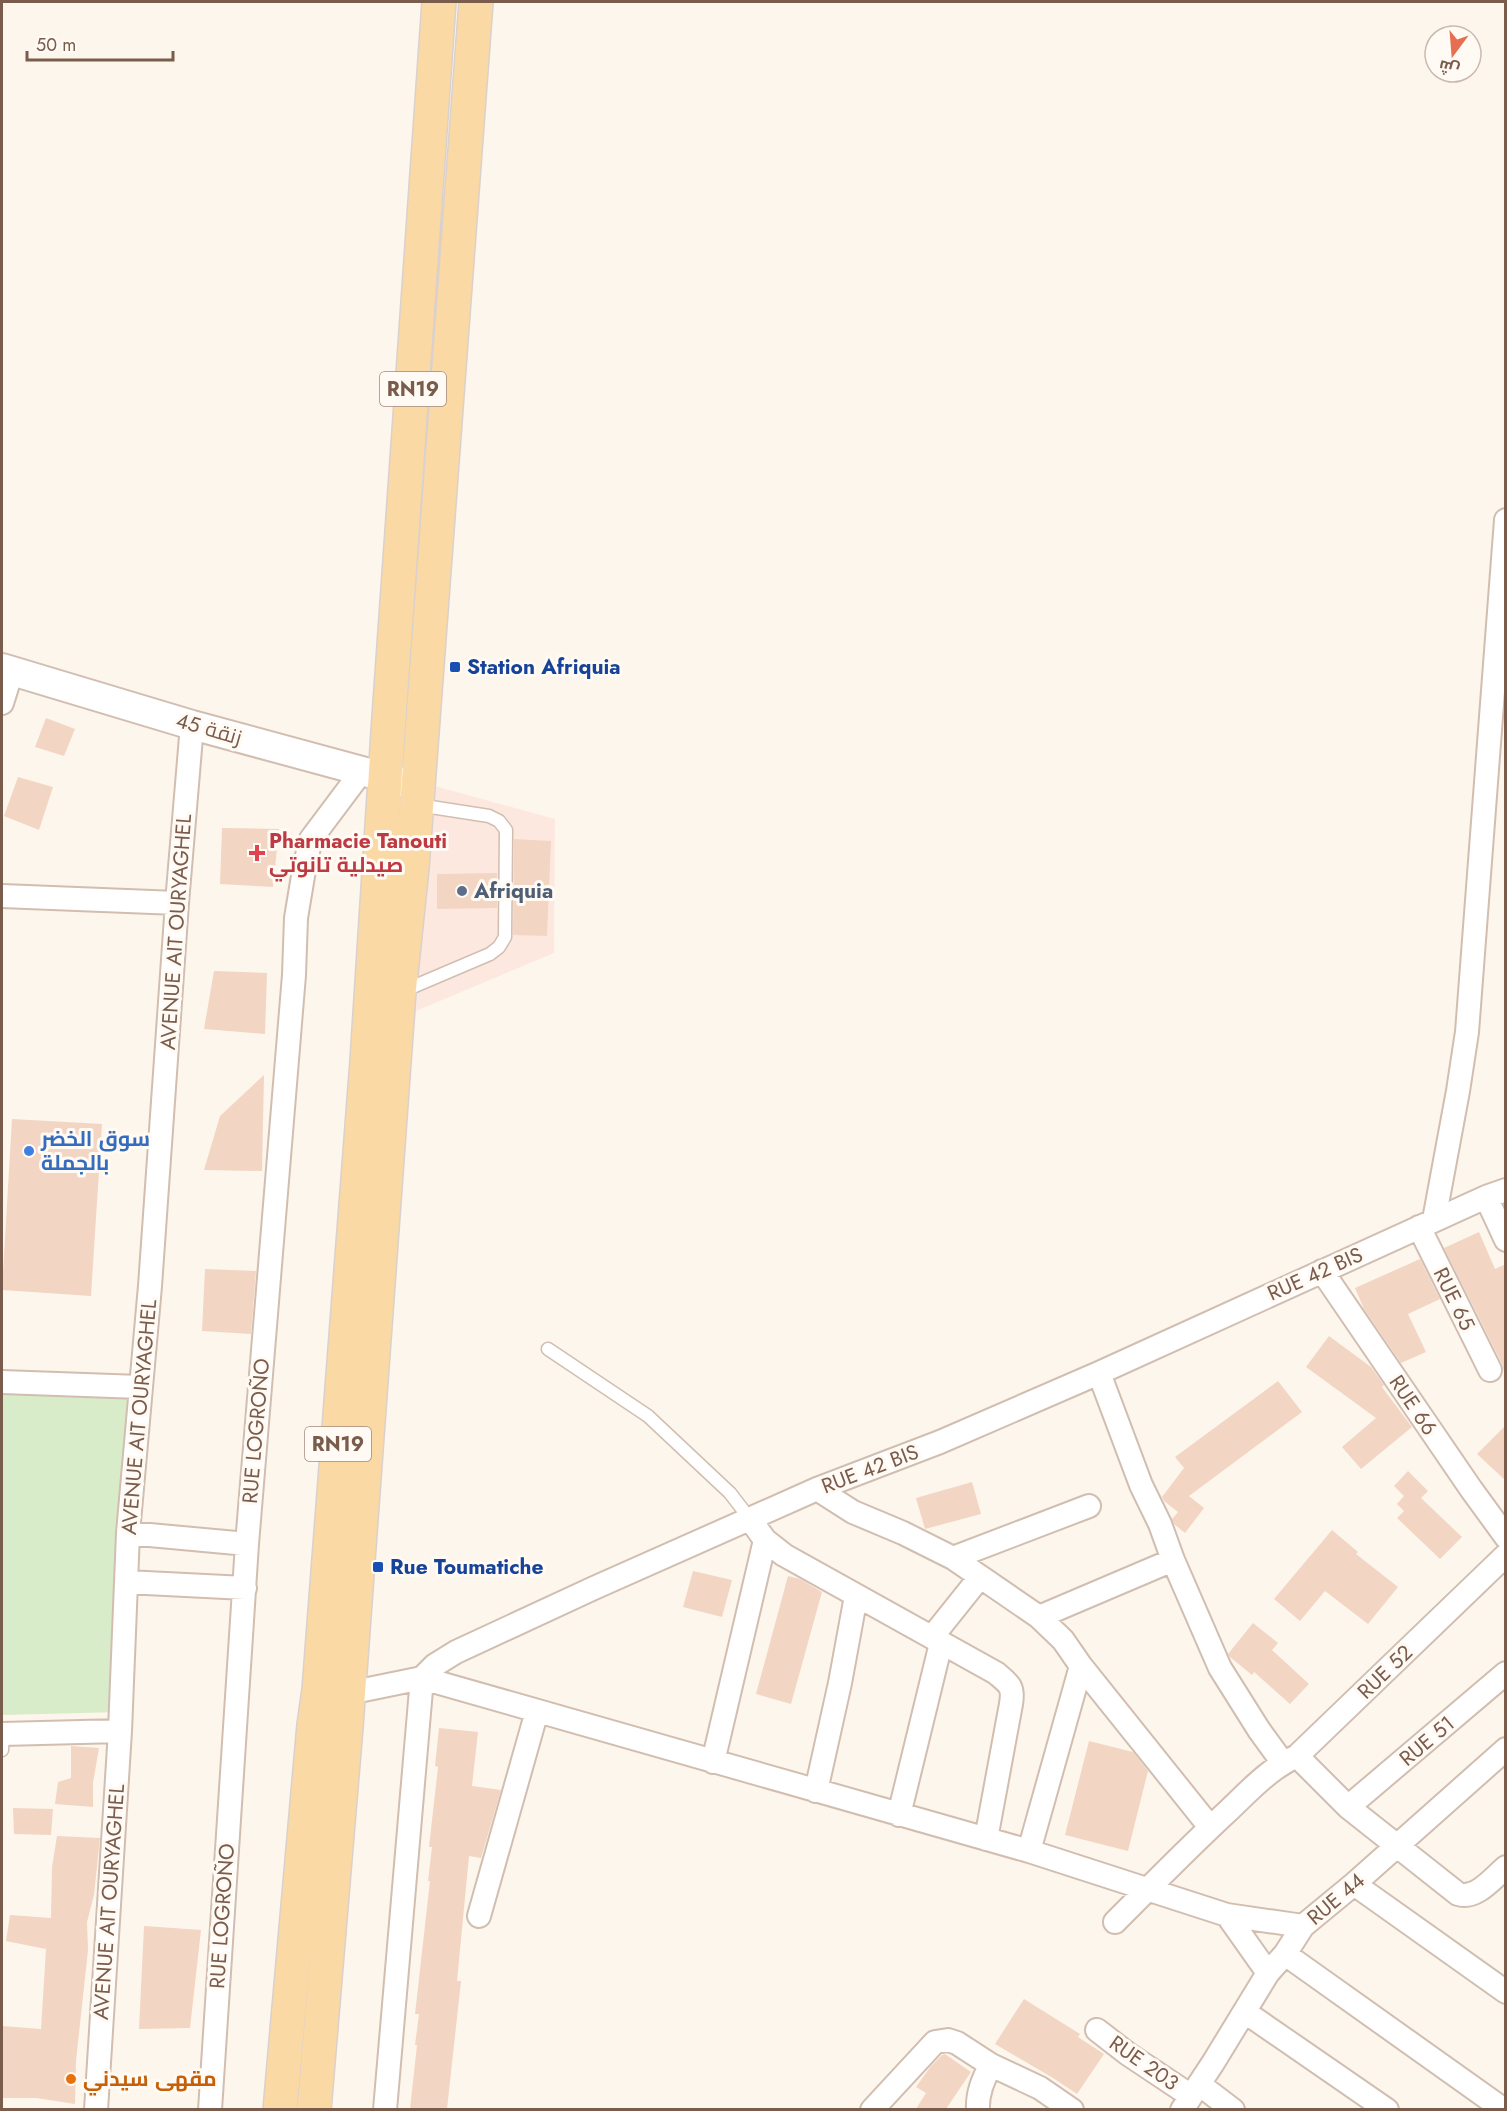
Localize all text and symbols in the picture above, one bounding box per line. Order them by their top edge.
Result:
scale bar [27,24,172,62]
north arrow [1423,24,1483,84]
text: 50 m [36,32,76,58]
text: ش [1436,54,1462,82]
road number: RN19 [380,372,446,406]
place label: Station Afriquia [467,652,621,682]
marker: Station Afriquia [448,660,462,674]
street label: زنقة 45 [173,705,245,753]
street label: AVENUE AIT OURYAGHEL [153,813,199,1051]
place label: Pharmacie Tanouti صيدلية تانوتي [269,826,447,882]
marker: Pharmacie Tanouti صيدلية تانوتي [250,846,264,860]
place label: Afriquia [473,876,553,906]
marker: Afriquia [455,884,469,898]
place label: سوق الخضر بالجملة [40,1124,150,1178]
marker: سوق الخضر بالجملة [22,1144,36,1158]
street label: RUE 42 BIS [1262,1240,1368,1308]
street label: RUE 65 [1426,1262,1482,1336]
street label: AVENUE AIT OURYAGHEL [114,1297,164,1536]
street label: RUE LOGROÑO [235,1357,277,1505]
street label: RUE 66 [1382,1369,1444,1441]
road number: RN19 [305,1427,371,1461]
street label: RUE 42 BIS [817,1437,923,1501]
place label: Rue Toumatiche [390,1552,544,1582]
marker: Rue Toumatiche [371,1560,385,1574]
street label: RUE 52 [1351,1638,1419,1706]
street label: RUE 51 [1393,1709,1461,1773]
street label: AVENUE AIT OURYAGHEL [86,1783,132,2021]
street label: RUE LOGROÑO [202,1842,242,1990]
street label: RUE 44 [1301,1866,1371,1932]
street label: RUE 203 [1103,2028,1185,2098]
place label: مقهى سيدني [83,2064,217,2096]
marker: مقهى سيدني [64,2072,78,2086]

